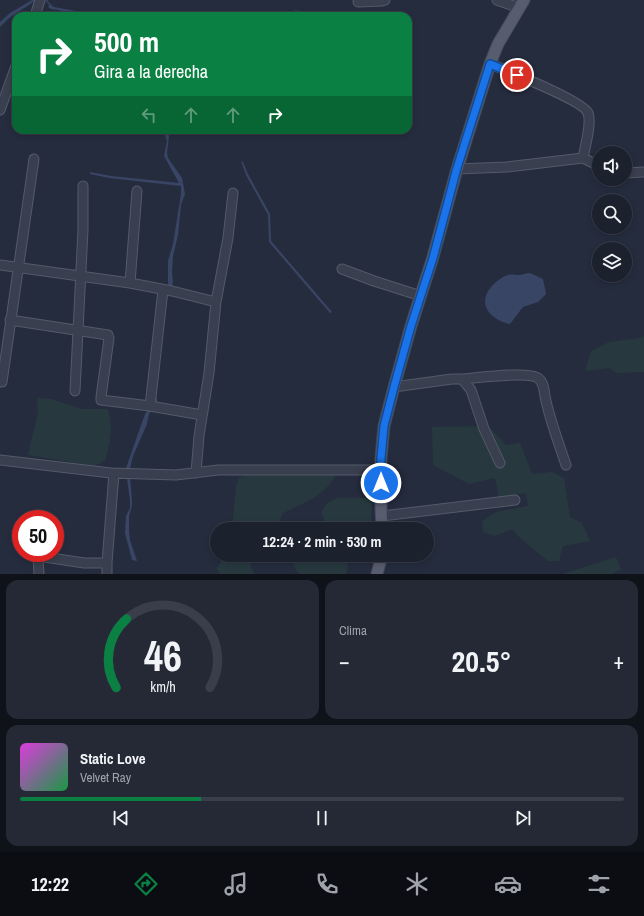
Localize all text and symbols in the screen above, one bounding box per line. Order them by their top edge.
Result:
text: 500 m [94,23,159,61]
icon: right [28,28,80,80]
pin [500,58,534,92]
text: Gira a la derecha [94,59,208,84]
icon: arrive [506,64,528,86]
icon: left [138,104,160,126]
icon: ahead [180,104,202,126]
icon: ahead [222,104,244,126]
icon: right [264,104,286,126]
map controls [592,146,632,282]
button: sound [592,146,632,186]
button: search [592,194,632,234]
button: layers [592,242,632,282]
position arrow [360,462,402,504]
speed limit sign: 50 [12,510,64,562]
text: 12:24 · 2 min · 530 m [263,531,381,552]
text: Clima [339,622,367,639]
text: 46 [144,627,181,683]
text: 20.5° [452,641,511,681]
text: − [339,646,350,676]
text: + [613,646,624,676]
text: km/h [150,676,175,695]
text: Static Love [80,748,146,769]
text: Velvet Ray [80,769,131,786]
icon: previous [110,807,132,829]
icon: pause [311,807,333,829]
icon: next [512,807,534,829]
icon: directions [132,870,160,898]
icon: music [222,870,250,898]
icon: phone [313,870,341,898]
icon: climate [403,870,431,898]
icon: car [494,870,522,898]
icon: filters [585,870,613,898]
text: 12:22 [31,872,69,897]

